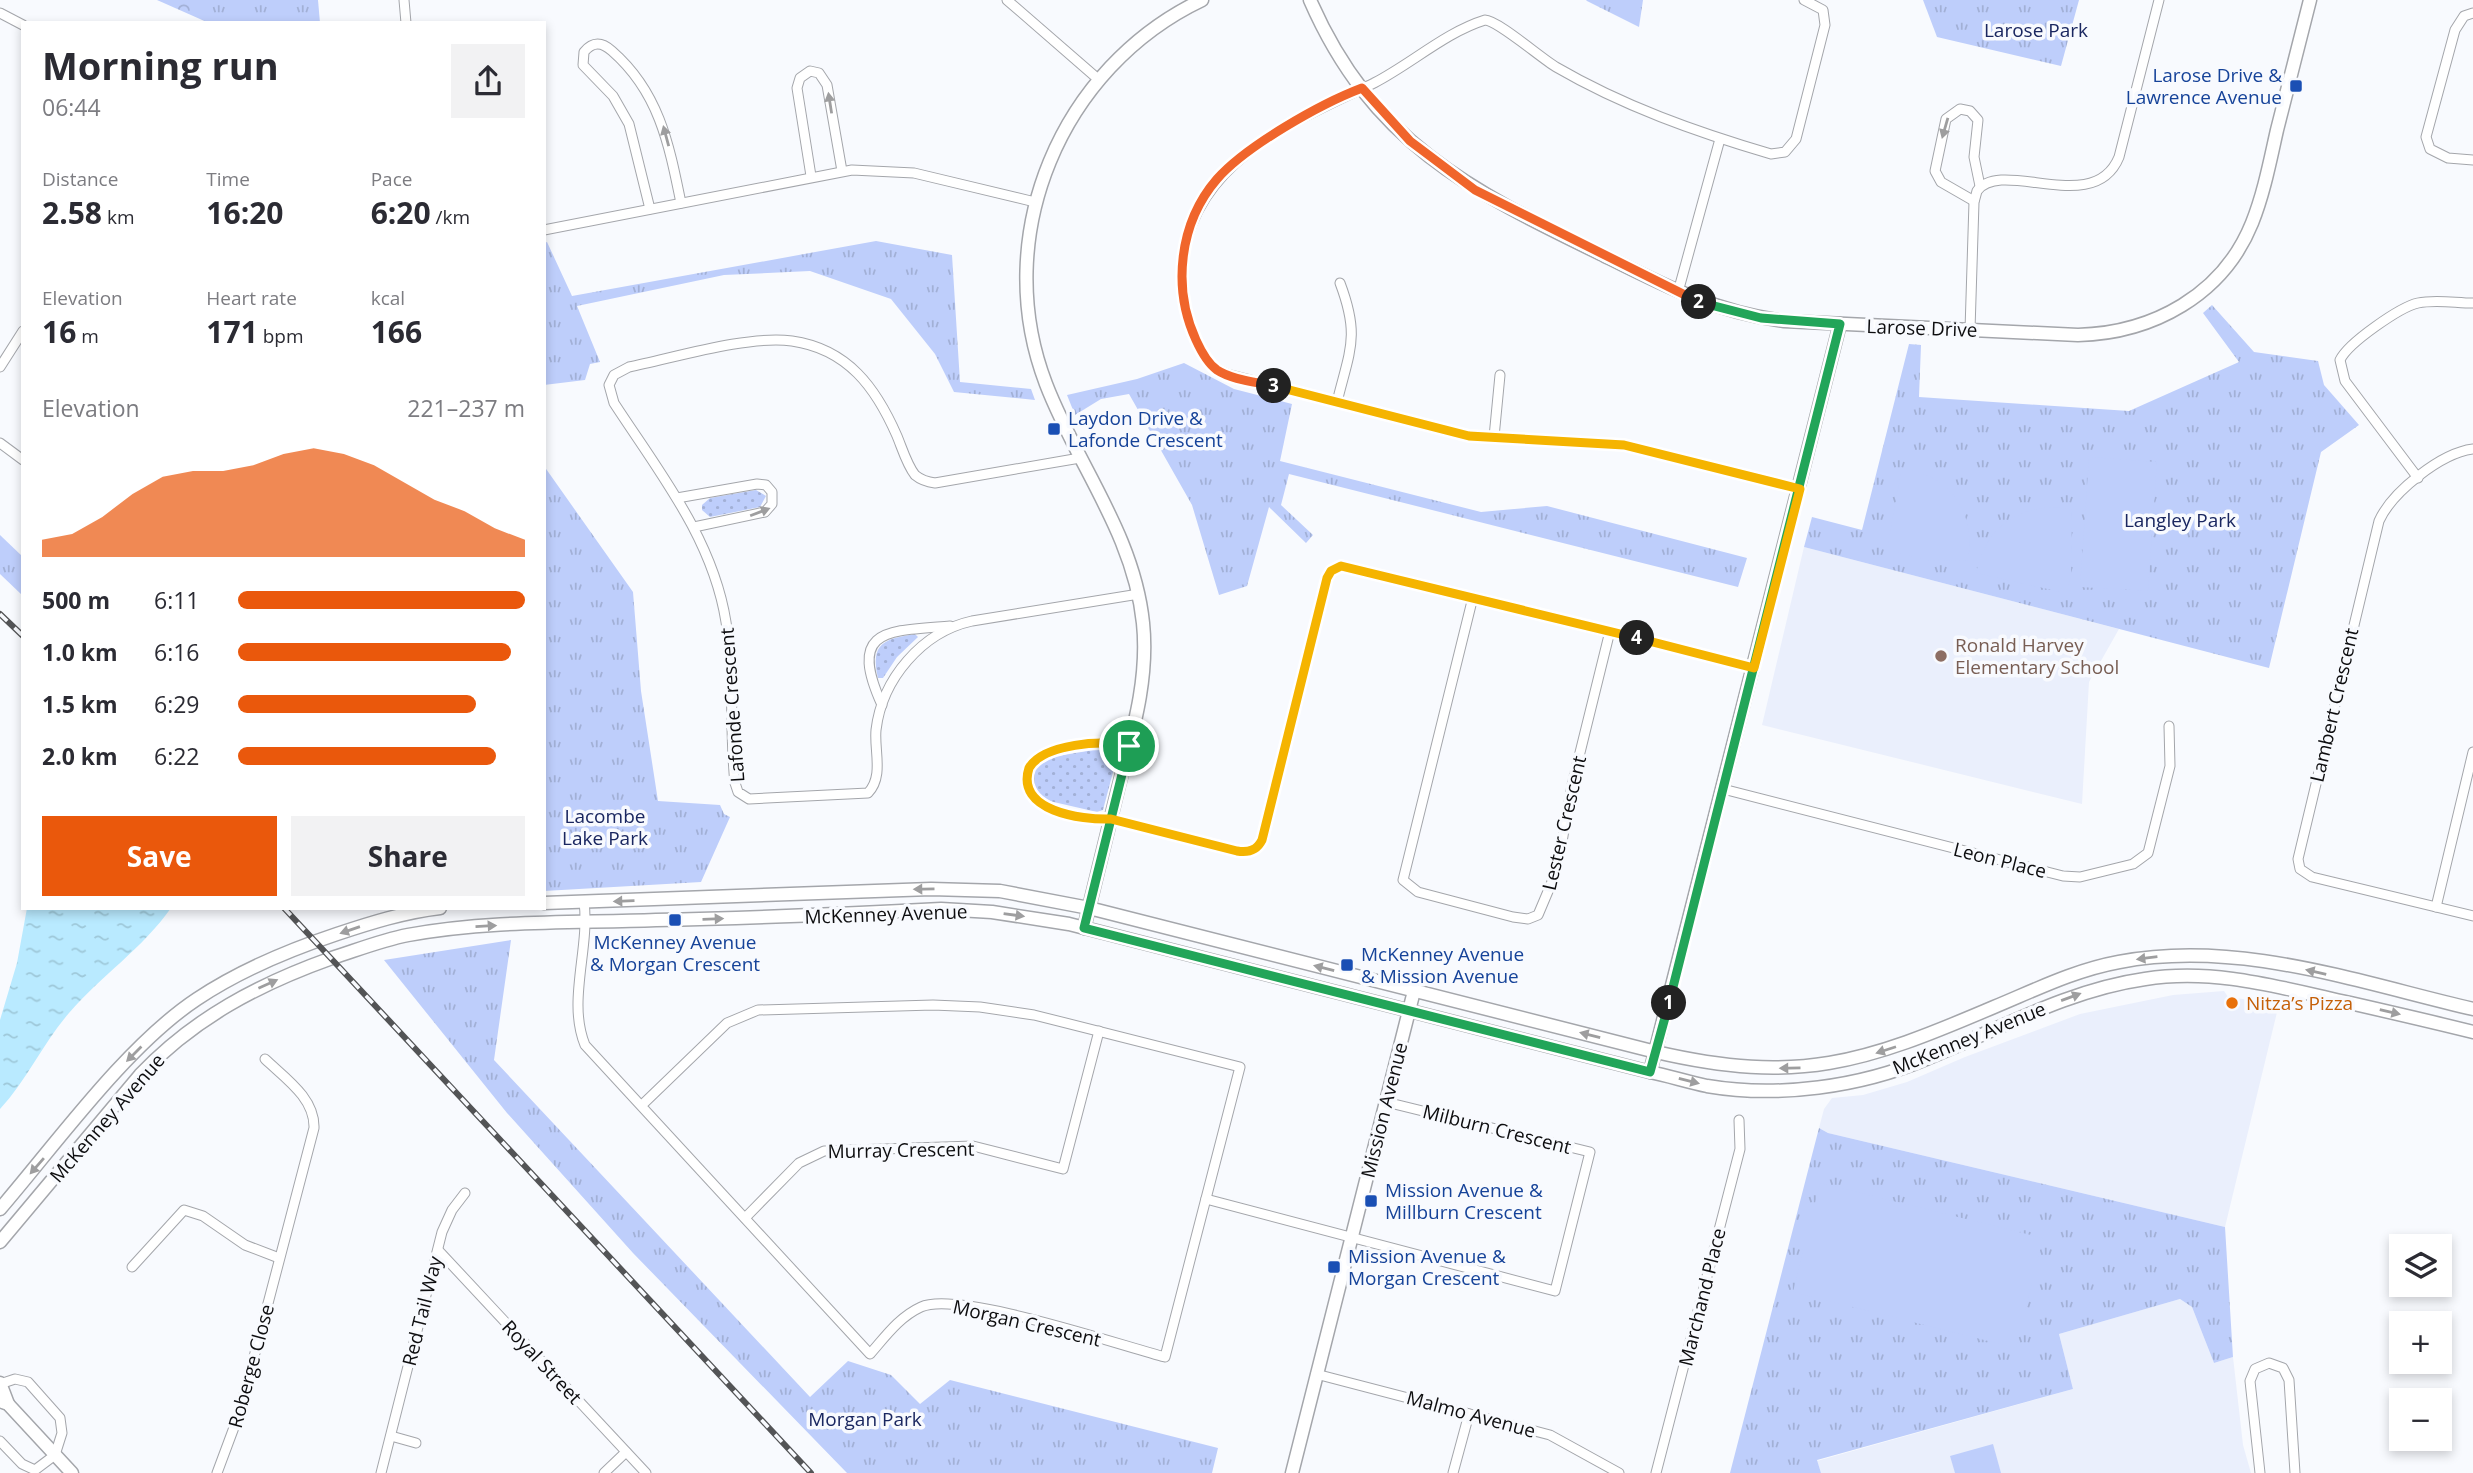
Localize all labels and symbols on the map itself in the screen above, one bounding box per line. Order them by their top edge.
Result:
park label: Larose Park [1984,17,2088,43]
place label: Larose Drive & Lawrence Avenue [2126,62,2282,110]
marker: Larose Drive & Lawrence Avenue [2288,78,2304,94]
one-way arrow [824,92,835,114]
one-way arrow [1939,118,1949,139]
one-way arrow [660,125,671,147]
pin: 2 [1682,284,1716,320]
street label: Larose Drive [1866,313,1978,343]
pin: 3 [1256,368,1292,404]
place label: Laydon Drive & Lafonde Crescent [1068,405,1223,453]
marker: Laydon Drive & Lafonde Crescent [1046,421,1062,437]
one-way arrow [750,506,771,517]
park label: Langley Park [2124,507,2236,533]
pin: 4 [1620,620,1654,656]
street label: Lambert Crescent [2304,625,2364,785]
street label: Lafonde Crescent [714,627,750,783]
place label: Ronald Harvey Elementary School [1955,632,2119,680]
marker: Ronald Harvey Elementary School [1933,648,1949,664]
pin [1099,716,1159,776]
street label: Lester Crescent [1536,753,1592,893]
park label: Lacombe Lake Park [562,803,648,851]
street label: Leon Place [1951,836,2049,884]
one-way arrow [913,883,935,895]
one-way arrow [612,895,634,906]
street label: McKenney Avenue [804,898,968,930]
one-way arrow [1003,910,1025,921]
marker: McKenney Avenue & Morgan Crescent [667,912,683,928]
one-way arrow [703,913,725,924]
one-way arrow [475,920,497,931]
one-way arrow [339,925,360,936]
place label: McKenney Avenue & Morgan Crescent [590,929,760,977]
place label: McKenney Avenue & Mission Avenue [1361,941,1524,989]
one-way arrow [2136,952,2158,963]
marker: McKenney Avenue & Mission Avenue [1339,957,1355,973]
one-way arrow [1313,962,1335,973]
one-way arrow [2305,966,2327,977]
one-way arrow [257,978,278,989]
pin: 1 [1652,986,1686,1020]
place label: Nitza’s Pizza [2246,990,2353,1016]
one-way arrow [2060,991,2081,1002]
street label: McKenney Avenue [1889,995,2049,1081]
marker: Nitza’s Pizza [2224,995,2240,1011]
one-way arrow [2379,1007,2401,1018]
one-way arrow [1579,1029,1601,1040]
street label: Mission Avenue [1355,1039,1413,1181]
one-way arrow [1876,1045,1897,1056]
one-way arrow [126,1046,143,1063]
street label: McKenney Avenue [44,1048,170,1188]
one-way arrow [1778,1062,1800,1074]
one-way arrow [1678,1076,1700,1087]
street label: Milburn Crescent [1420,1098,1574,1160]
street label: Murray Crescent [827,1136,975,1164]
one-way arrow [30,1157,45,1174]
place label: Mission Avenue & Millburn Crescent [1385,1177,1543,1225]
marker: Mission Avenue & Millburn Crescent [1363,1193,1379,1209]
street label: Marchand Place [1672,1225,1732,1369]
place label: Mission Avenue & Morgan Crescent [1348,1243,1506,1291]
street label: Red Tail Way [396,1253,448,1369]
marker: Mission Avenue & Morgan Crescent [1326,1259,1342,1275]
street label: Morgan Crescent [950,1293,1104,1353]
street label: Roberge Close [222,1301,280,1431]
street label: Royal Street [496,1314,588,1410]
street label: Malmo Avenue [1404,1384,1538,1444]
park label: Morgan Park [808,1406,922,1432]

